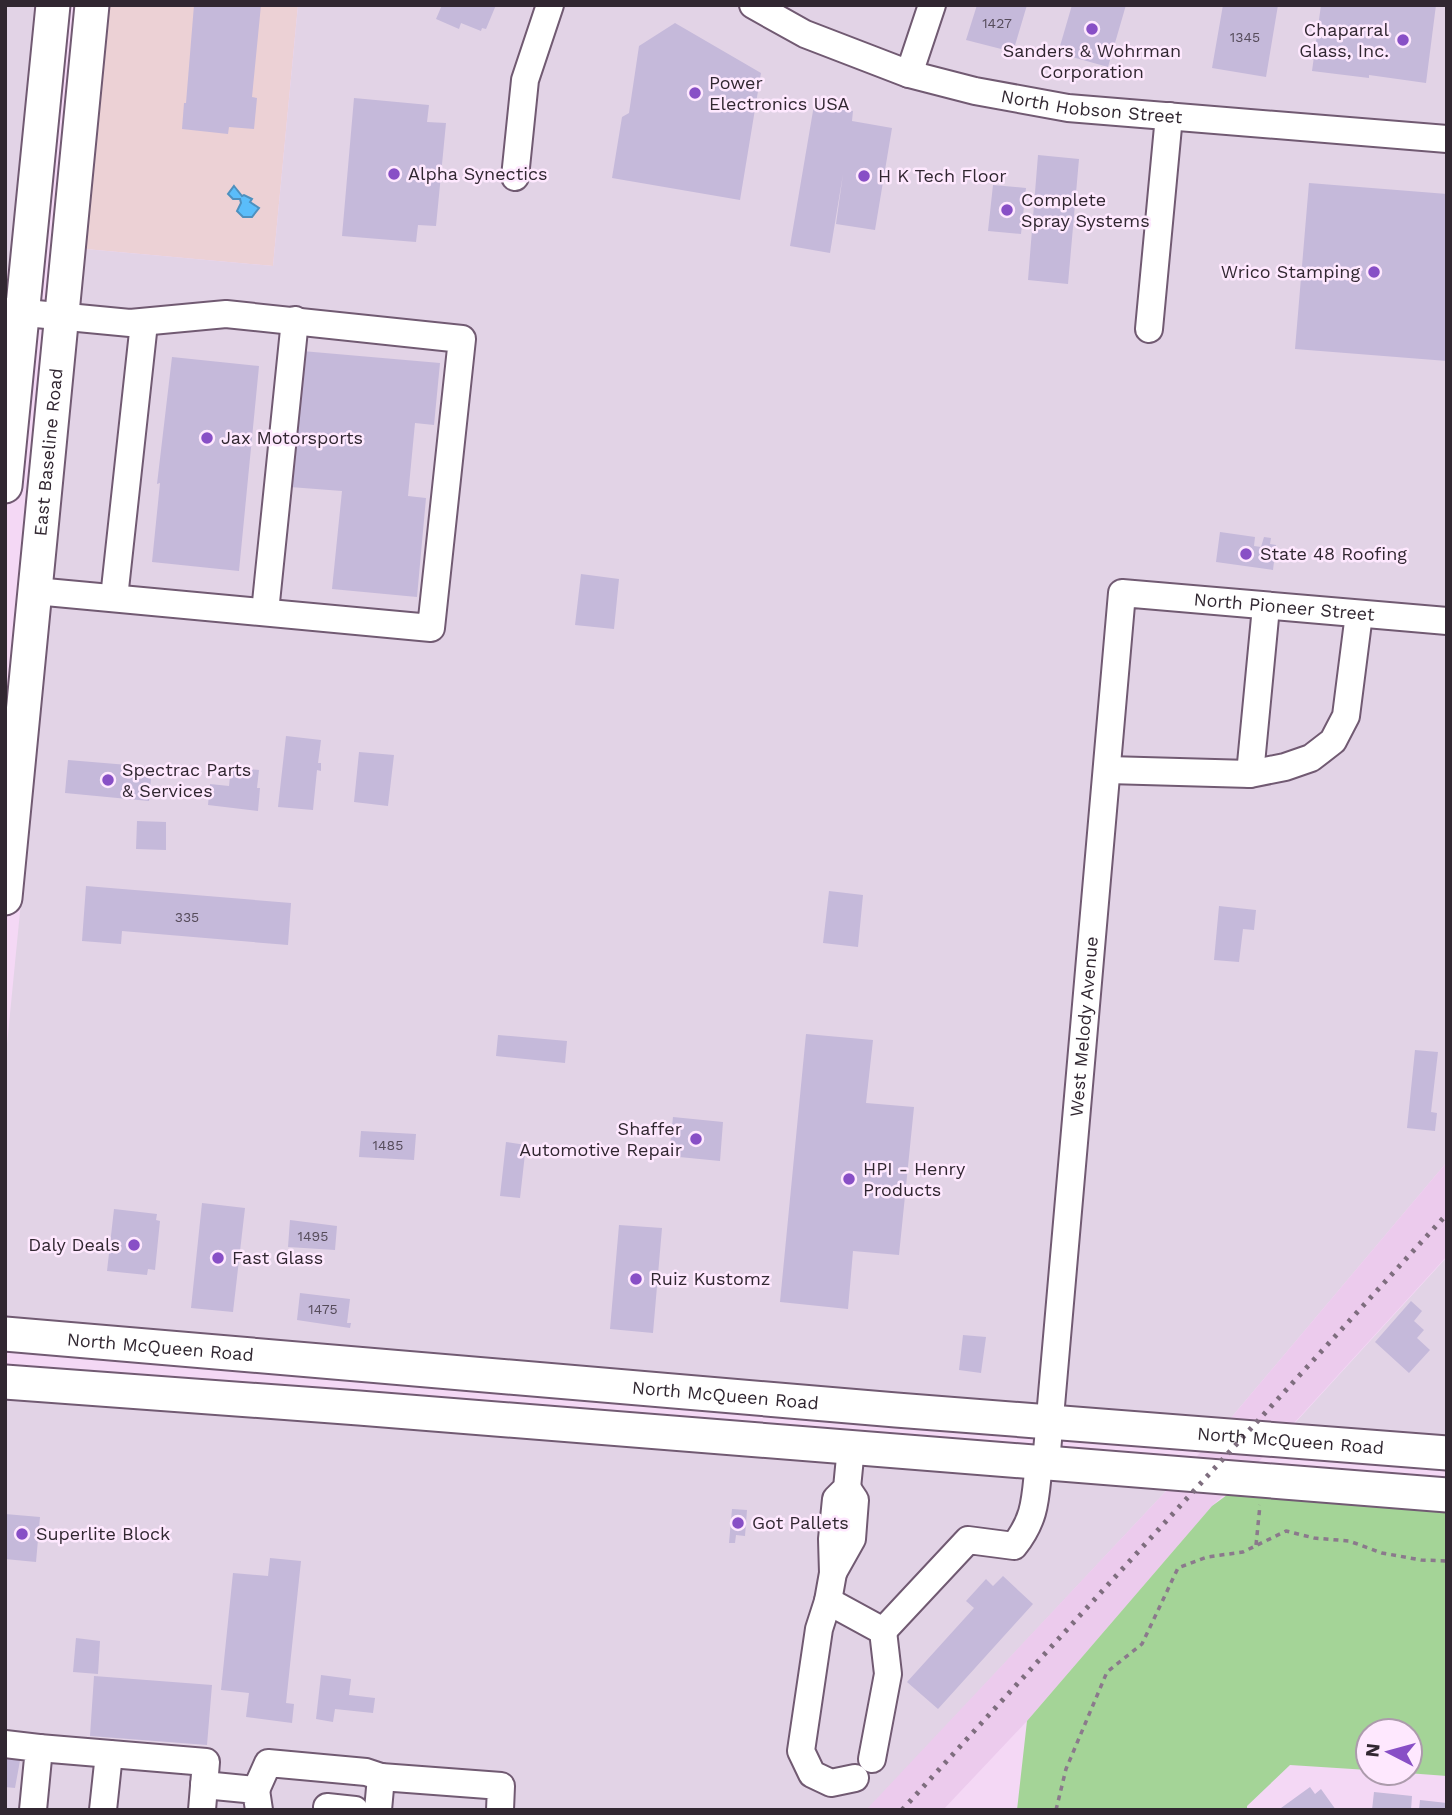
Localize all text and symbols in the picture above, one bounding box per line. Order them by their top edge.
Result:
house number: 1427 [982,15,1012,31]
place label: Chaparral Glass, Inc. [1299,19,1389,61]
marker: Sanders & Wohrman Corporation [1084,21,1100,37]
house number: 1345 [1230,29,1260,45]
marker: Chaparral Glass, Inc. [1395,32,1411,48]
place label: Sanders & Wohrman Corporation [1003,40,1181,82]
place label: Power Electronics USA [709,72,850,114]
marker: Power Electronics USA [687,85,703,101]
street label: North Hobson Street [999,85,1184,127]
place label: Alpha Synectics [408,163,548,184]
place label: H K Tech Floor [878,165,1007,186]
marker: Alpha Synectics [386,166,402,182]
marker: H K Tech Floor [856,168,872,184]
place label: Complete Spray Systems [1021,189,1150,231]
marker: Complete Spray Systems [999,202,1015,218]
place label: Wrico Stamping [1221,261,1360,282]
marker: Wrico Stamping [1366,264,1382,280]
street label: East Baseline Road [29,367,67,537]
place label: Jax Motorsports [221,427,363,448]
marker: Jax Motorsports [199,430,215,446]
place label: State 48 Roofing [1260,543,1407,564]
marker: State 48 Roofing [1238,546,1254,562]
street label: North Pioneer Street [1193,588,1376,625]
place label: Spectrac Parts & Services [122,759,251,801]
marker: Spectrac Parts & Services [100,772,116,788]
house number: 335 [175,909,199,925]
street label: West Melody Avenue [1065,935,1102,1118]
place label: Shaffer Automotive Repair [519,1118,682,1160]
marker: Shaffer Automotive Repair [688,1131,704,1147]
house number: 1485 [373,1137,403,1153]
place label: HPI - Henry Products [863,1158,966,1200]
marker: HPI - Henry Products [841,1171,857,1187]
house number: 1495 [298,1228,328,1244]
place label: Daly Deals [28,1234,120,1255]
marker: Daly Deals [126,1237,142,1253]
place label: Fast Glass [232,1247,323,1268]
marker: Fast Glass [210,1250,226,1266]
place label: Ruiz Kustomz [650,1268,770,1289]
marker: Ruiz Kustomz [628,1271,644,1287]
house number: 1475 [308,1301,338,1317]
street label: North McQueen Road [66,1328,255,1365]
street label: North McQueen Road [631,1377,820,1413]
street label: North McQueen Road [1196,1423,1385,1458]
place label: Got Pallets [752,1512,849,1533]
marker: Got Pallets [730,1515,746,1531]
place label: Superlite Block [36,1523,170,1544]
marker: Superlite Block [14,1526,30,1542]
north arrow [1354,1717,1424,1787]
text: N [1360,1742,1385,1758]

